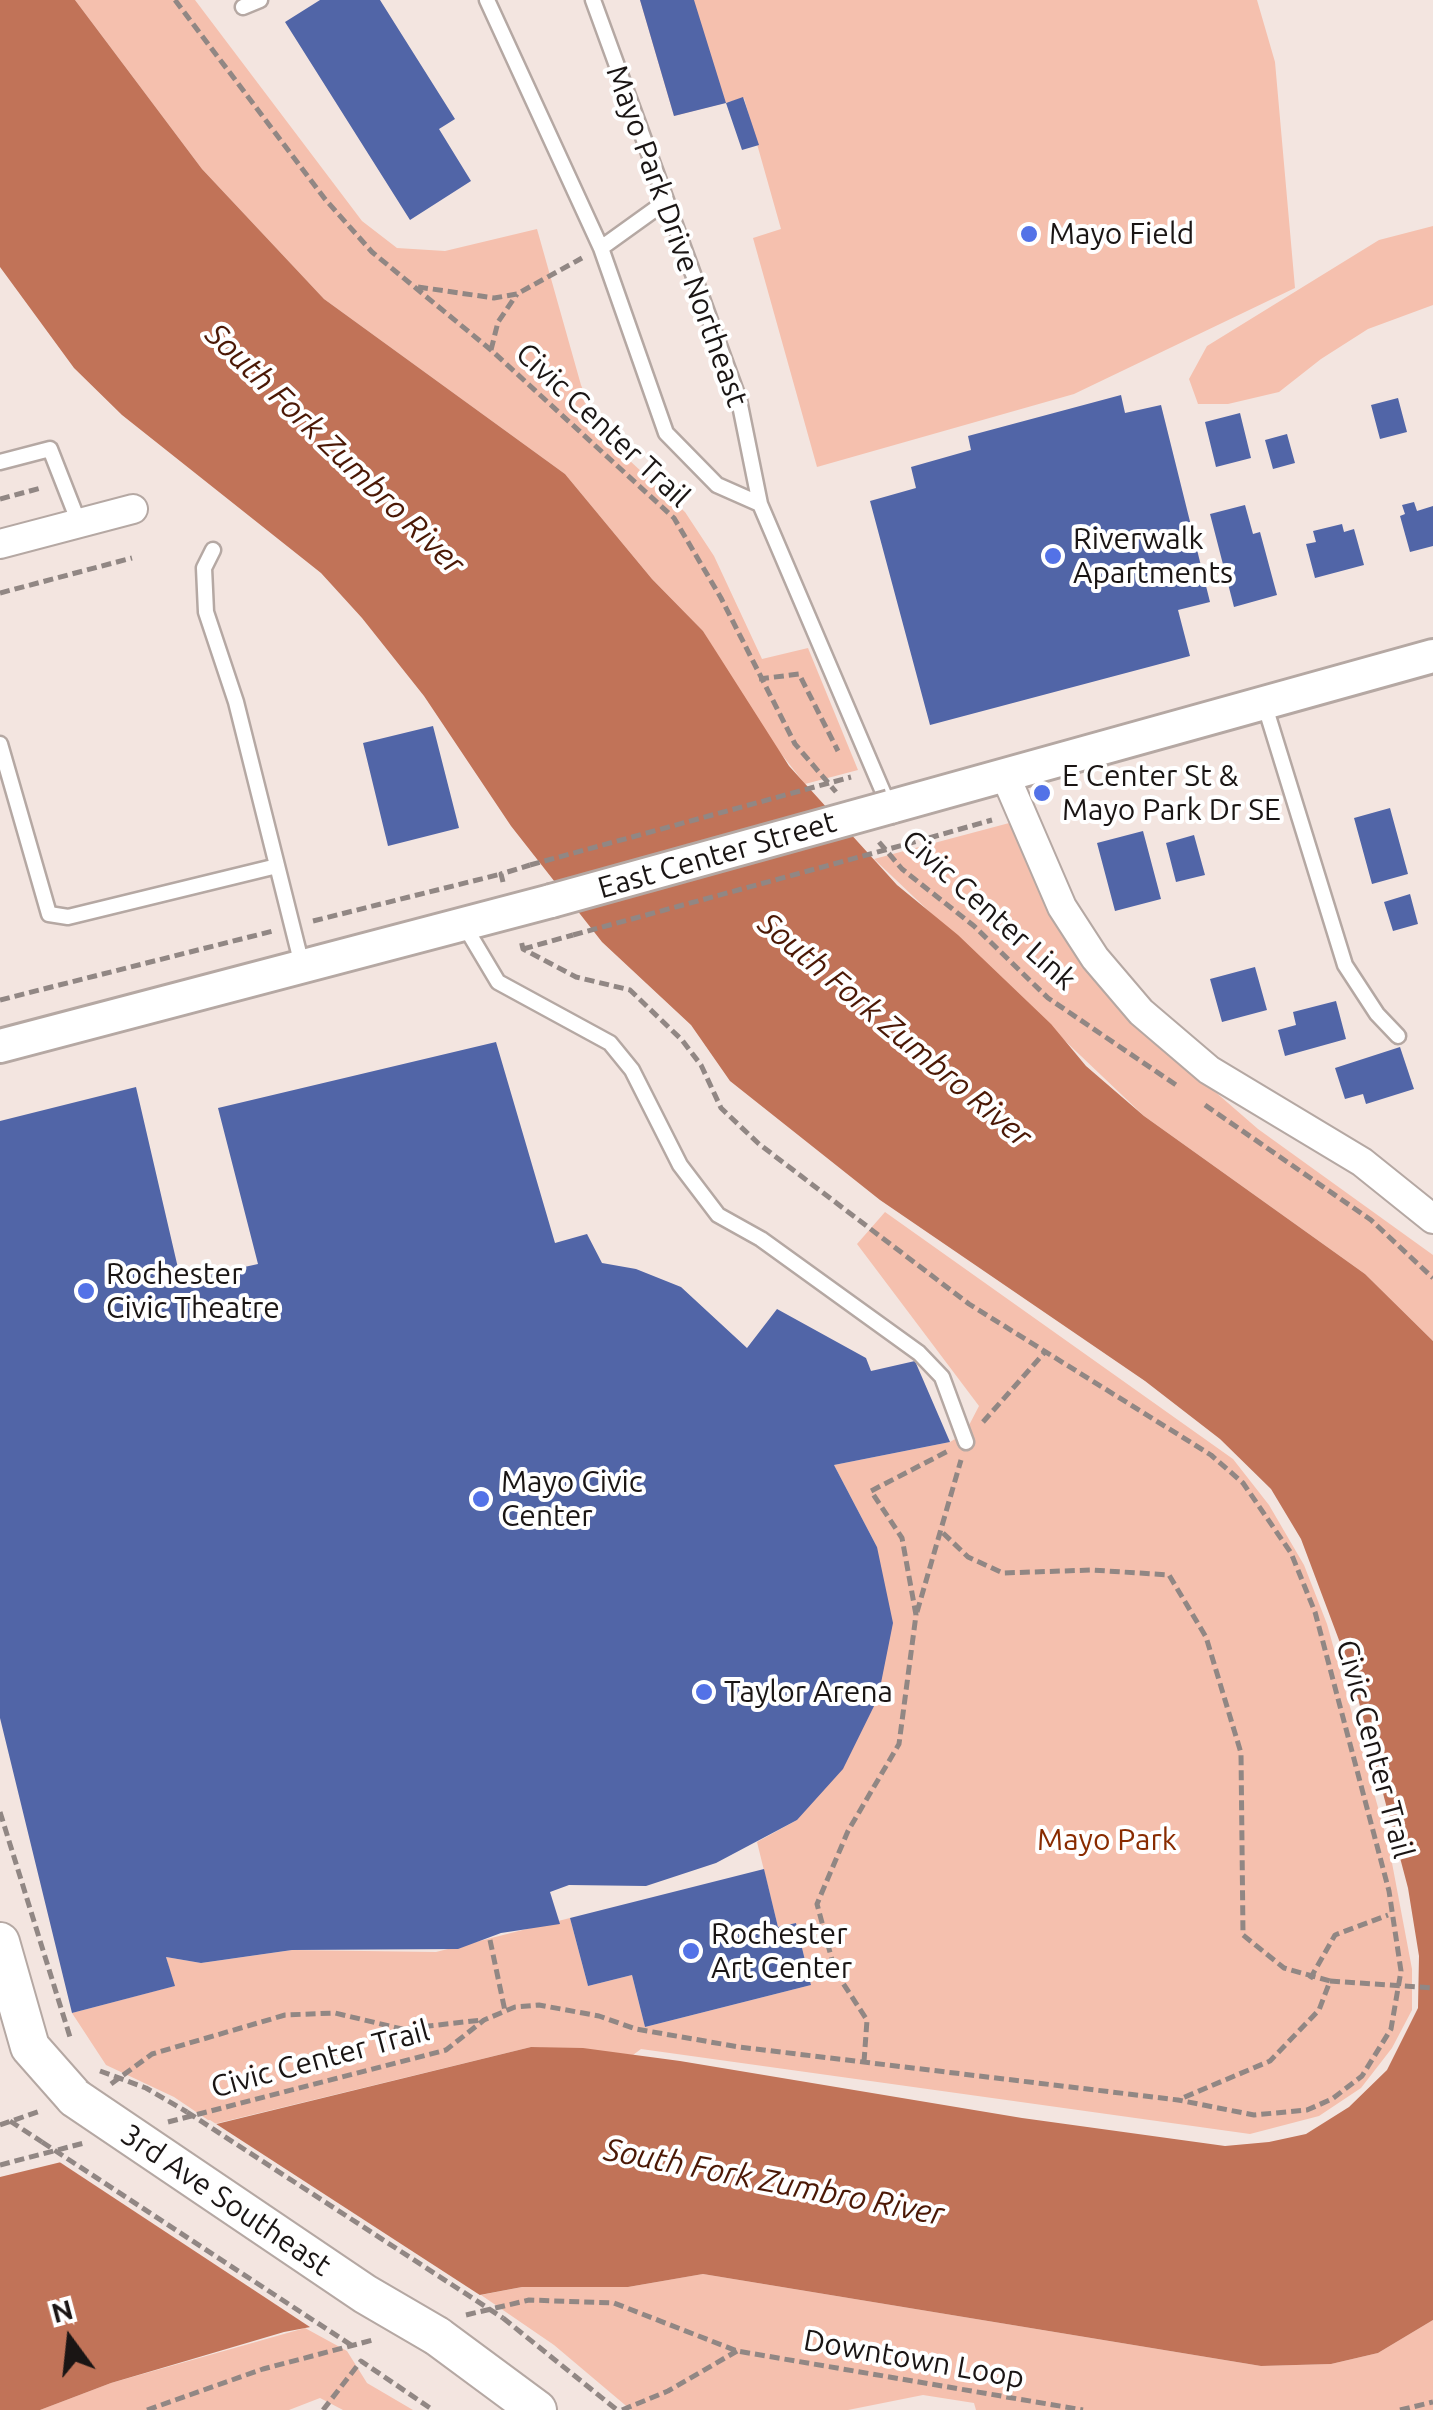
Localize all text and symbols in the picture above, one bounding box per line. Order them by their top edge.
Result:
street label: Mayo Park Drive Northeast [598,60,756,412]
place label: Mayo Field [1049,216,1194,252]
marker: Mayo Field [1018,223,1040,245]
water label: South Fork Zumbro River [197,315,473,583]
street label: Civic Center Trail [509,335,697,515]
place label: Riverwalk Apartments [1073,521,1233,592]
marker: Riverwalk Apartments [1042,545,1064,567]
place label: E Center St & Mayo Park Dr SE [1062,758,1281,828]
marker: E Center St & Mayo Park Dr SE [1031,782,1053,804]
street label: East Center Street [594,804,840,906]
street label: Civic Center Link [895,822,1083,998]
water label: South Fork Zumbro River [750,904,1040,1156]
place label: Rochester Civic Theatre [106,1256,280,1326]
marker: Rochester Civic Theatre [75,1280,97,1302]
place label: Mayo Civic Center [501,1464,643,1534]
marker: Mayo Civic Center [470,1488,492,1510]
street label: Civic Center Trail [1329,1636,1421,1862]
place label: Taylor Arena [724,1674,893,1710]
marker: Taylor Arena [693,1681,715,1703]
park label: Mayo Park [1037,1822,1177,1858]
place label: Rochester Art Center [711,1916,852,1986]
marker: Rochester Art Center [680,1940,702,1962]
street label: Civic Center Trail [207,2013,433,2105]
street label: 3rd Ave Southeast [114,2116,338,2284]
water label: South Fork Zumbro River [601,2130,947,2234]
north arrow [20,2290,120,2390]
text: N [48,2293,76,2328]
street label: Downtown Loop [801,2322,1027,2396]

